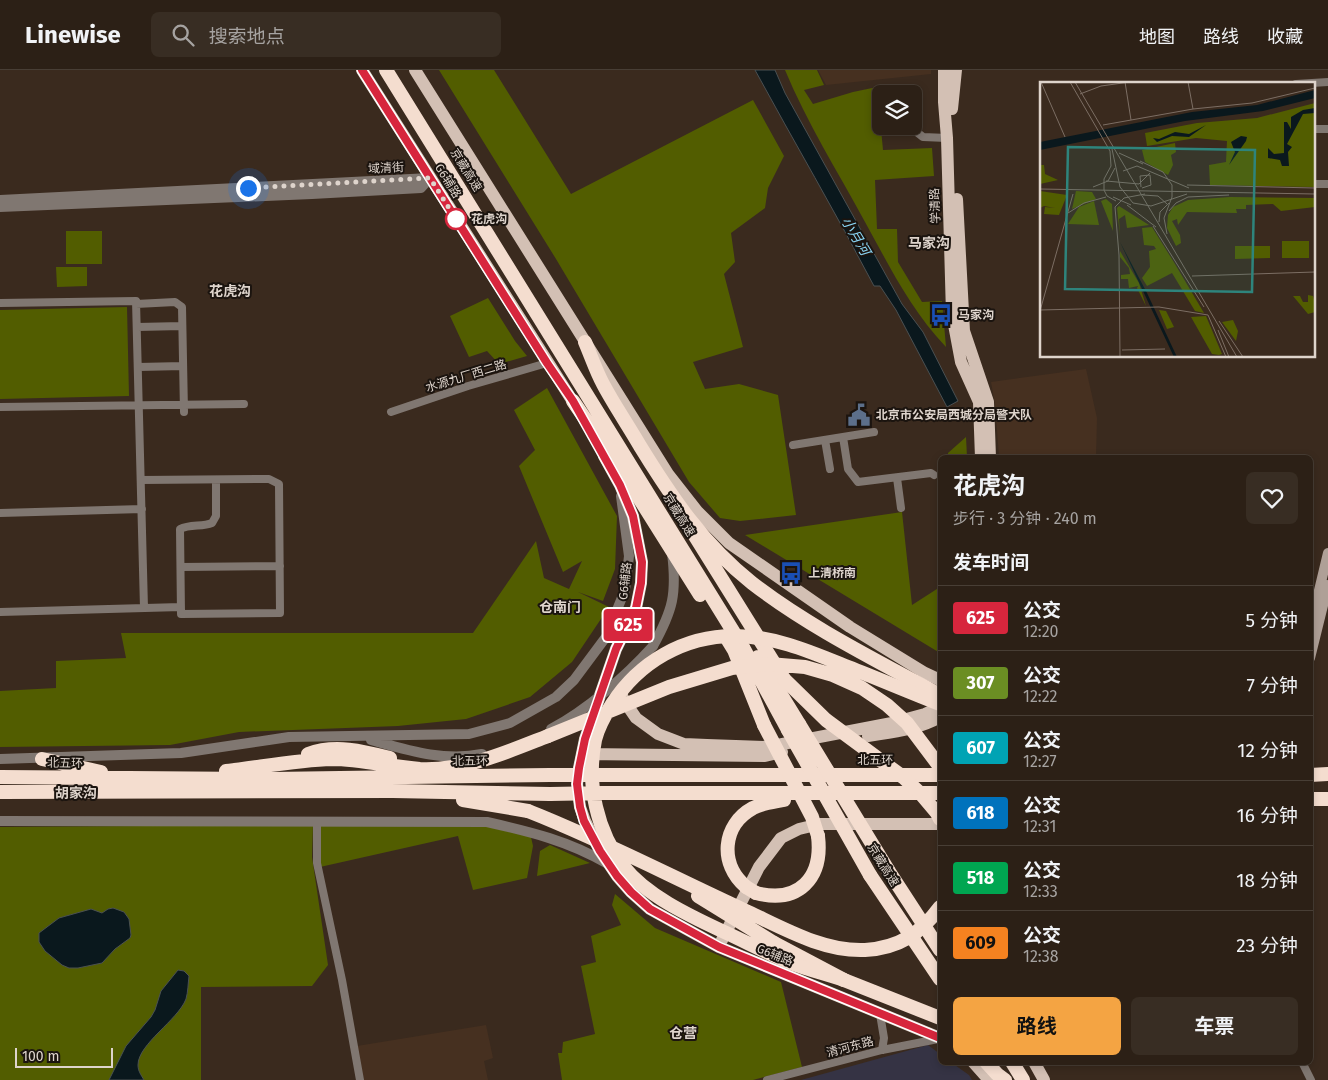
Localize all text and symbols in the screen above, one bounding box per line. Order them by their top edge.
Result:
search box [151,12,501,57]
text: Linewise [25,21,121,49]
icon: search [169,21,197,49]
text: 搜索地点 [209,25,285,48]
text: 地图 [1139,26,1175,48]
text: 路线 [1203,26,1239,48]
text: 收藏 [1267,26,1303,48]
inset map [1040,82,1316,358]
map controls [872,85,922,135]
button: layers [872,85,922,135]
street label: 京藏高速 [447,146,485,194]
street label: 域清街 [368,160,404,176]
street label: G6辅路 [432,161,464,201]
your location [236,176,261,201]
street label: 学清路 [927,188,943,224]
marker: 花虎沟 [445,208,467,230]
place label: 花虎沟 [471,212,507,226]
water label: 小月河 [837,214,875,261]
district label: 马家沟 [908,235,950,252]
district label: 花虎沟 [209,283,251,300]
bus stop icon: 马家沟 [928,302,954,328]
place label: 马家沟 [958,308,994,322]
street label: 水源九厂西二路 [424,357,508,395]
public building icon: 北京市公安局西城分局警犬队 [846,402,872,428]
place label: 北京市公安局西城分局警犬队 [876,408,1032,422]
text: 花虎沟 [953,472,1025,500]
button: heart [1246,472,1298,524]
street label: 京藏高速 [660,491,698,539]
text: 步行 · 3 分钟 · 240 m [953,509,1097,528]
text: 发车时间 [953,551,1029,574]
bus stop icon: 上清桥南 [778,560,804,586]
street label: G6辅路 [616,561,634,601]
place label: 上清桥南 [808,566,856,580]
district label: 仓南门 [539,599,581,616]
text: 公交 [1023,599,1061,622]
text: 625 [966,607,995,629]
line badge: 625 [599,609,657,641]
text: 5 分钟 [1245,609,1298,632]
text: 625 [614,614,642,636]
text: 12:20 [1023,622,1059,641]
text: 公交 [1023,664,1061,687]
text: 307 [967,672,994,694]
text: 7 分钟 [1247,674,1298,697]
text: 12:22 [1023,687,1058,706]
text: 公交 [1023,729,1061,752]
text: 607 [966,737,995,759]
text: 12 分钟 [1237,739,1298,762]
text: 12:27 [1023,752,1057,771]
street label: 北五环 [857,753,893,767]
street label: 北五环 [452,754,488,768]
street label: 北五环 [47,756,83,770]
district label: 胡家沟 [55,785,97,802]
text: 公交 [1023,794,1061,817]
text: 618 [967,802,994,824]
text: 16 分钟 [1237,804,1298,827]
text: 12:31 [1023,817,1056,836]
street label: 京藏高速 [864,841,902,889]
text: 公交 [1023,859,1061,882]
text: 518 [967,867,994,889]
text: 18 分钟 [1236,869,1298,892]
text: 12:33 [1023,882,1058,901]
text: 公交 [1023,924,1061,947]
text: 609 [965,932,996,954]
text: 23 分钟 [1236,934,1298,957]
street label: G6辅路 [755,941,795,969]
text: 12:38 [1023,947,1059,966]
button: 路线 [953,997,1121,1055]
button: 车票 [1131,997,1298,1055]
district label: 仓营 [669,1025,697,1042]
street label: 清河东路 [825,1034,875,1060]
scale bar [15,1045,112,1068]
text: 100 m [22,1048,59,1065]

